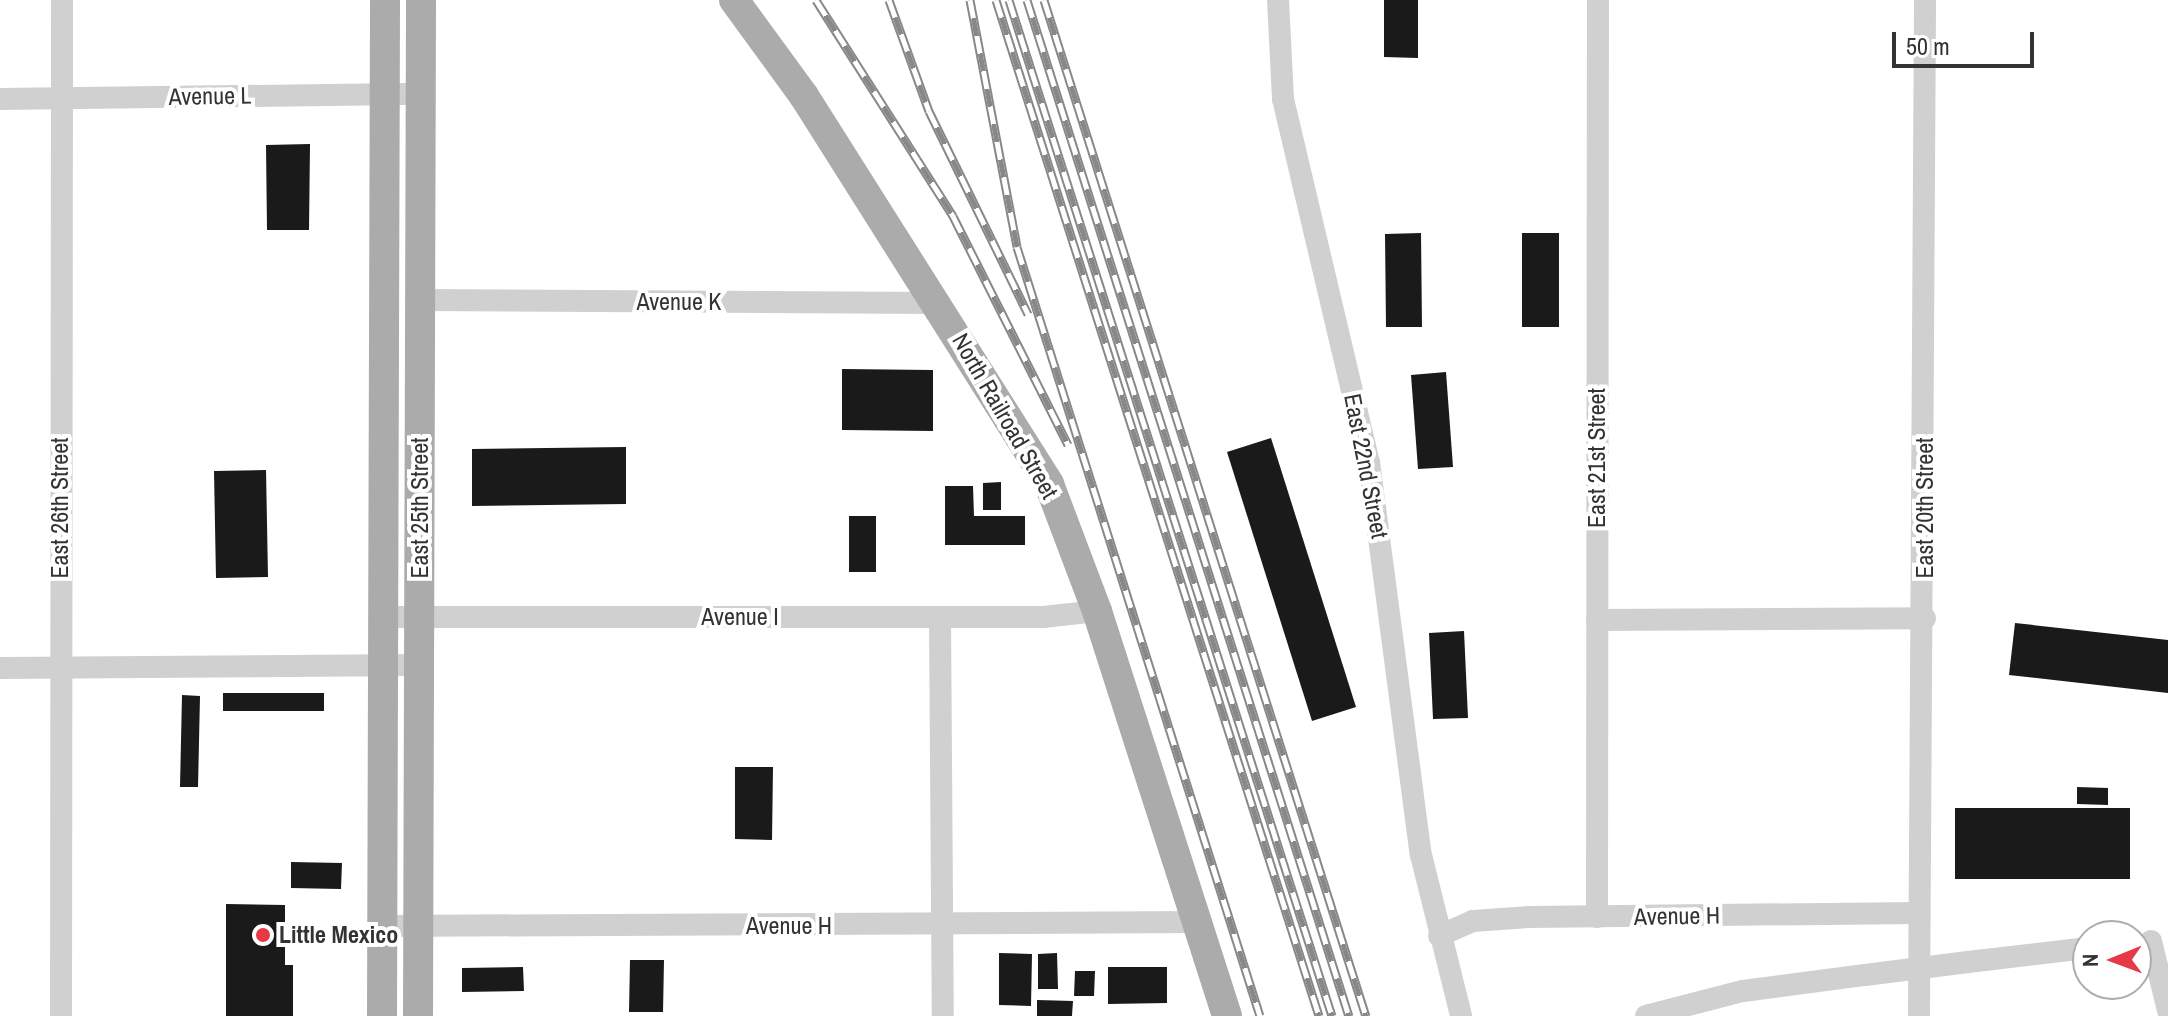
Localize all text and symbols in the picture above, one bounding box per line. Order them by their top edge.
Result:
scale bar [1896,16,2038,66]
text: 50 m [1906,30,1950,62]
street label: Avenue L [168,81,252,111]
street label: Avenue K [636,288,722,316]
street label: North Railroad Street [946,328,1064,504]
street label: East 21st Street [1583,388,1611,528]
street label: East 22nd Street [1338,391,1394,541]
street label: East 26th Street [46,437,74,579]
street label: East 25th Street [406,437,434,579]
street label: East 20th Street [1911,437,1939,579]
street label: Avenue I [701,603,779,631]
street label: Avenue H [1634,901,1720,931]
street label: Avenue H [746,912,832,940]
north arrow [2072,920,2152,1000]
place label: Little Mexico [279,921,398,949]
marker: Little Mexico [254,926,272,944]
text: N [2075,954,2105,967]

